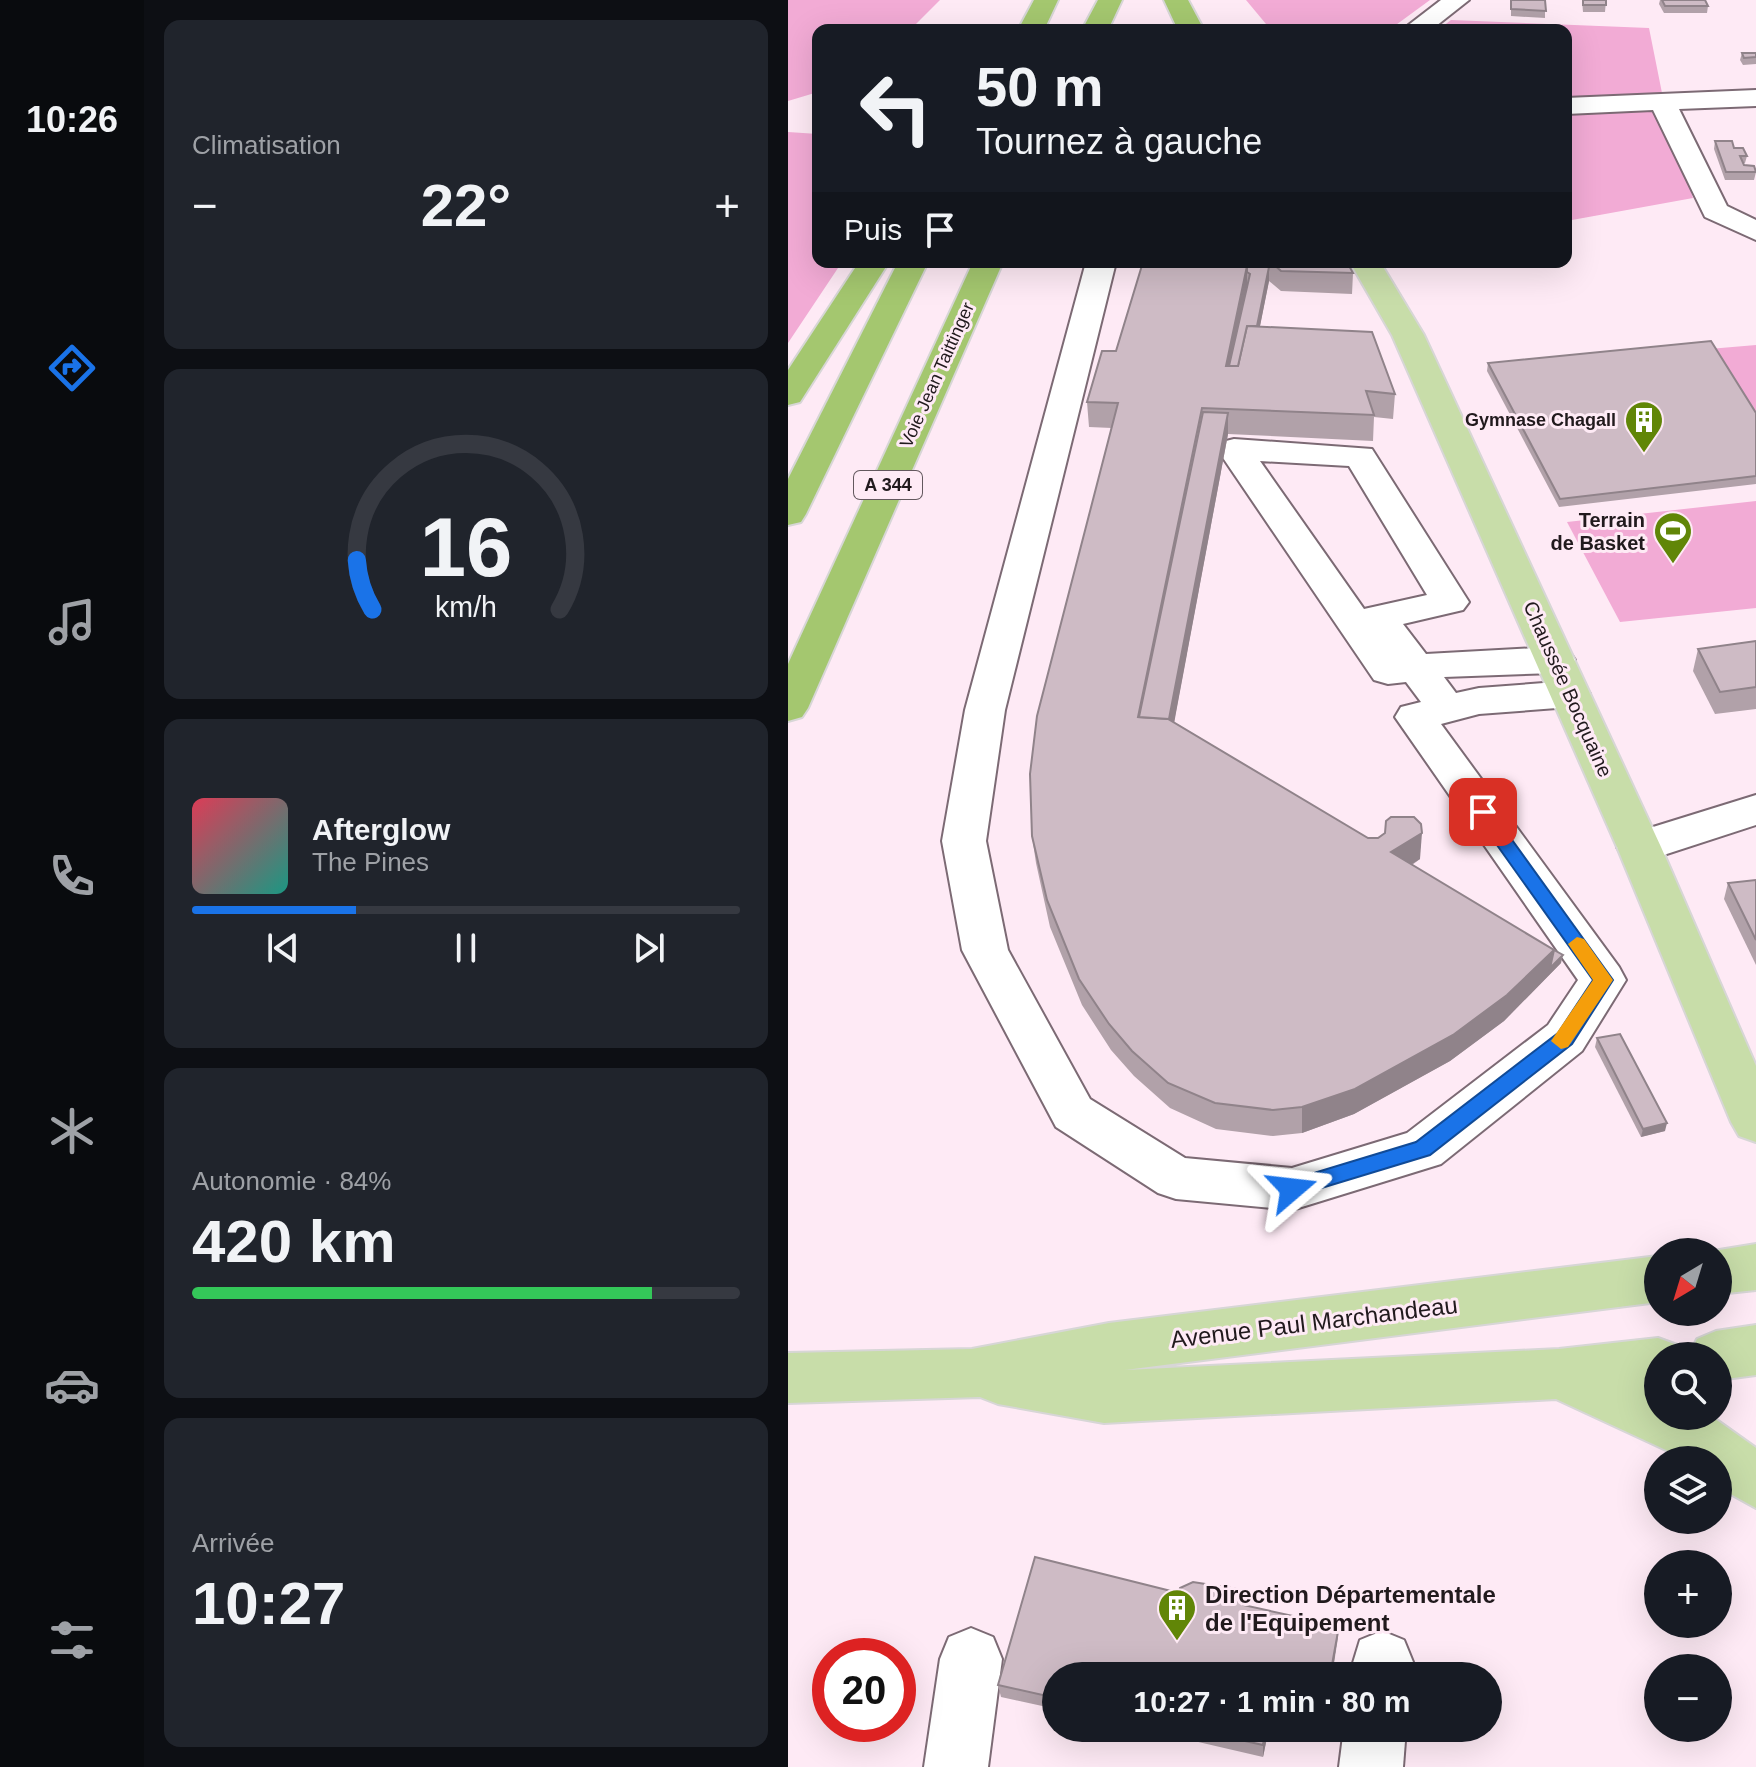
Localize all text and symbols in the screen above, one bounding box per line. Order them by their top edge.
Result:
text: 50 m [976,55,1104,118]
icon: left [844,56,948,160]
text: 10:26 [26,99,118,140]
text: Tournez à gauche [976,121,1262,162]
text: Climatisation [192,130,341,160]
text: 22° [421,172,511,239]
text: − [192,181,218,230]
text: + [714,181,740,230]
icon: arrive [918,208,962,252]
text: Puis [844,213,902,246]
street label: Voie Jean Taittinger [896,299,978,451]
icon: directions [44,340,100,396]
building icon: Gymnase Chagall [1623,399,1665,454]
place label: Gymnase Chagall [1465,410,1616,430]
road number: A 344 [854,471,922,499]
text: 16 [420,501,512,594]
place label: Terrain de Basket [1551,509,1645,554]
sports icon: Terrain de Basket [1652,510,1694,565]
text: km/h [435,591,497,623]
icon: music [44,594,100,650]
street label: Chaussée Bocquaine [1519,598,1617,780]
pin [1449,778,1517,846]
icon: arrive [1461,790,1505,834]
text: Afterglow [312,813,450,846]
text: The Pines [312,847,429,877]
icon: phone [44,848,100,904]
icon: previous [261,926,305,970]
icon: pause [444,926,488,970]
icon: next [627,926,671,970]
icon: climate [44,1103,100,1159]
position arrow [1250,1147,1334,1231]
text: Autonomie · 84% [192,1166,391,1196]
text: 420 km [192,1208,396,1275]
north arrow [1644,1238,1732,1326]
map controls [1644,1238,1732,1742]
street label: Avenue Paul Marchandeau [1169,1291,1459,1353]
button: search [1644,1342,1732,1430]
icon: car [44,1357,100,1413]
button: layers [1644,1446,1732,1534]
text: Arrivée [192,1528,274,1558]
button: + [1644,1550,1732,1638]
text: 10:27 [192,1570,345,1637]
place label: Direction Départementale de l'Equipement [1205,1581,1496,1636]
building icon: Direction Départementale de l'Equipement [1156,1587,1198,1642]
icon: filters [44,1612,100,1668]
speed limit sign: 20 [812,1638,916,1742]
button: − [1644,1654,1732,1742]
text: 10:27 · 1 min · 80 m [1134,1685,1410,1718]

